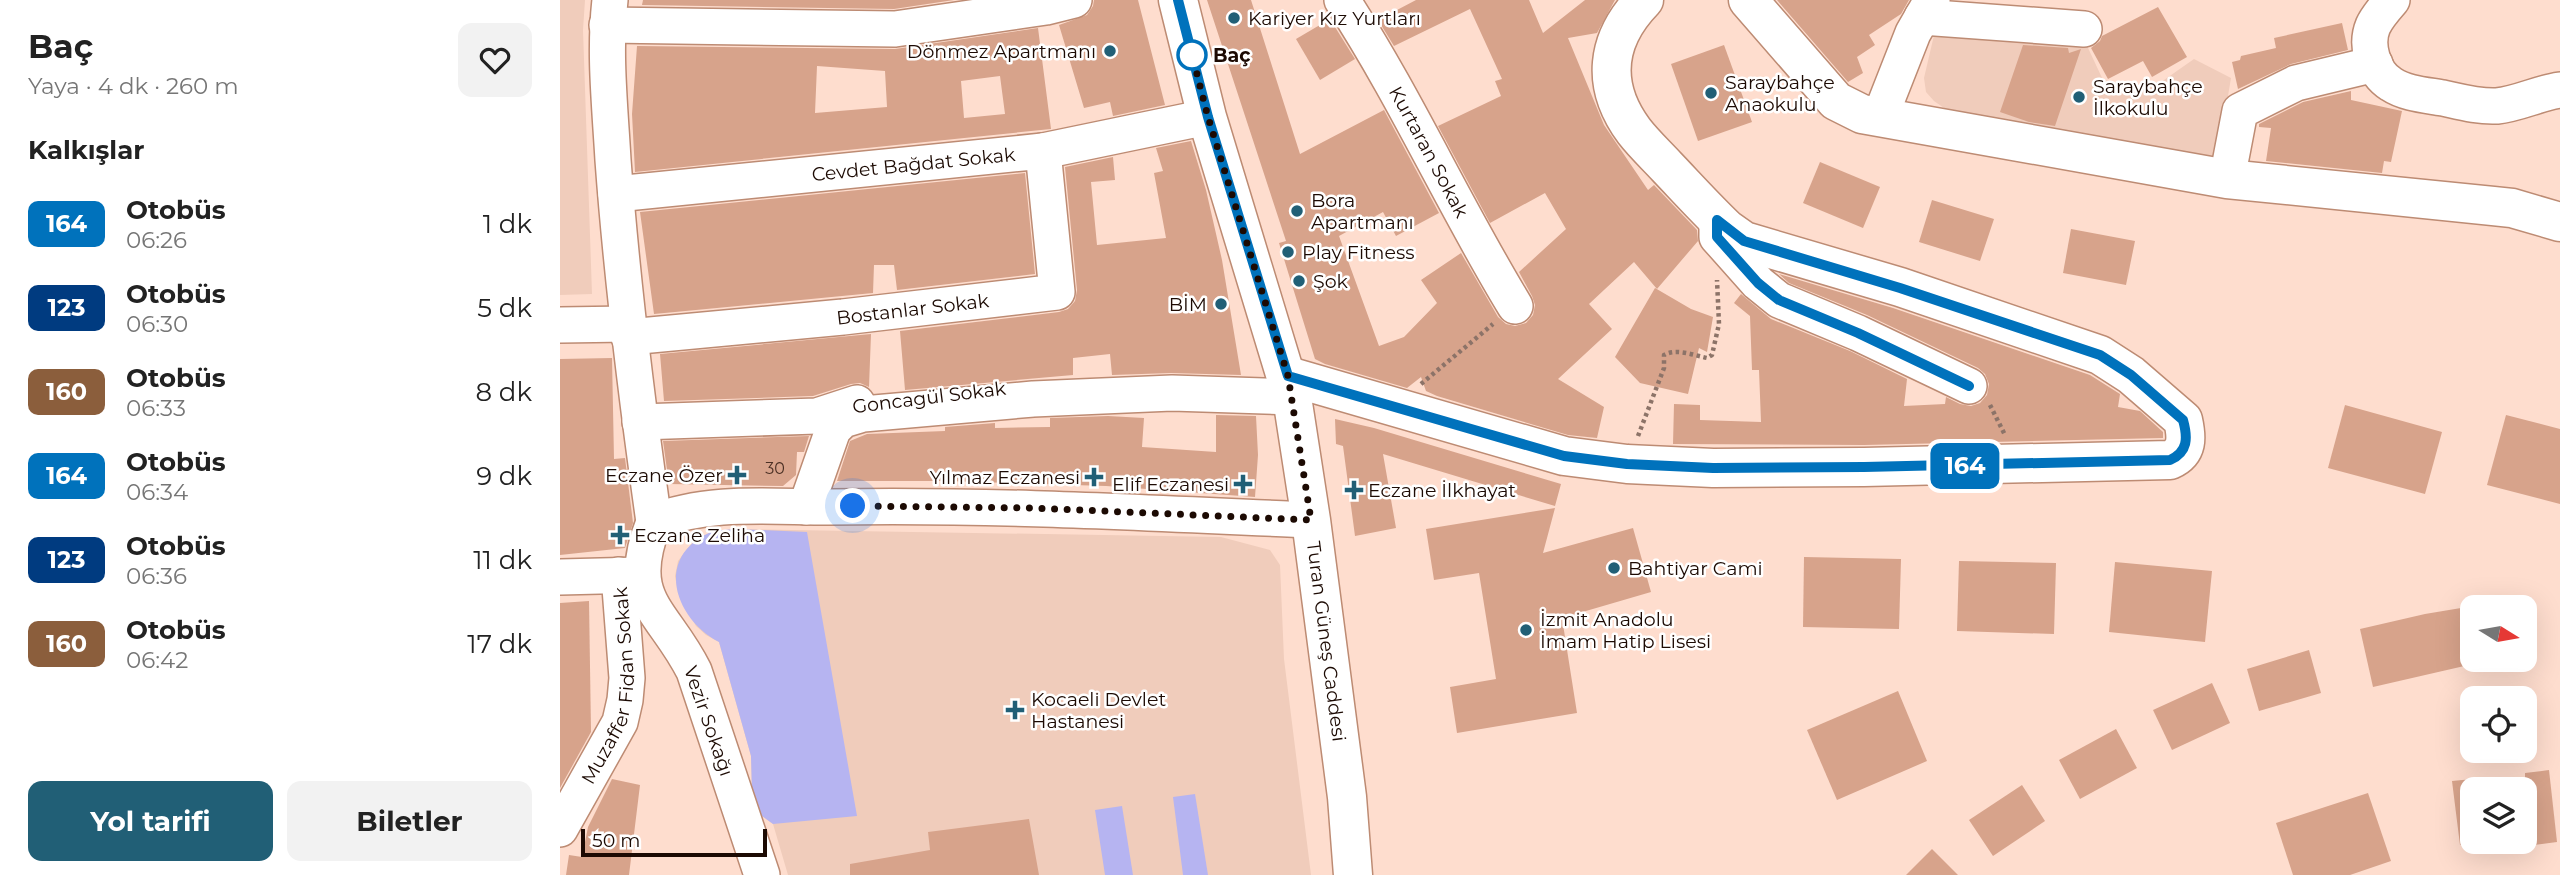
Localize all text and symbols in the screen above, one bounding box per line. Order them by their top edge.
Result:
place label: Kariyer Kız Yurtları [1248,7,1421,30]
marker: Kariyer Kız Yurtları [1226,10,1242,26]
button: heart [458,23,532,97]
text: Baç [28,26,93,66]
place label: Dönmez Apartmanı [907,40,1096,63]
marker: Baç [1177,40,1207,70]
marker: Dönmez Apartmanı [1102,43,1118,59]
place label: Baç [1213,44,1251,67]
place label: Saraybahçe Anaokulu [1725,71,1835,116]
text: Yaya · 4 dk · 260 m [28,72,239,100]
place label: Saraybahçe İlkokulu [2093,75,2203,120]
street label: Kurtaran Sokak [1384,82,1474,222]
marker: Saraybahçe Anaokulu [1703,85,1719,101]
marker: Saraybahçe İlkokulu [2071,89,2087,105]
text: Kalkışlar [28,134,144,166]
street label: Cevdet Bağdat Sokak [811,143,1017,186]
place label: Bora Apartmanı [1311,189,1414,234]
text: Otobüs [126,194,226,226]
marker: Bora Apartmanı [1289,203,1305,219]
text: 1 dk [483,208,532,240]
text: 164 [46,209,87,238]
text: 06:26 [126,226,187,254]
place label: Play Fitness [1302,241,1414,264]
marker: Play Fitness [1280,244,1296,260]
place label: Şok [1313,270,1349,293]
marker: Şok [1291,273,1307,289]
text: Otobüs [126,278,226,310]
street label: Bostanlar Sokak [835,289,991,330]
text: 5 dk [477,292,532,324]
text: 123 [48,293,85,322]
place label: BİM [1169,293,1207,316]
marker: BİM [1213,296,1229,312]
text: 06:30 [126,310,188,338]
text: Otobüs [126,362,226,394]
text: 8 dk [475,376,532,408]
text: 160 [46,377,87,406]
street label: Goncagül Sokak [851,377,1008,418]
text: 06:33 [126,394,186,422]
line badge: 164 [1925,443,2005,489]
text: Otobüs [126,446,226,478]
text: 164 [1944,451,1986,480]
house number: 30 [765,459,785,478]
text: 9 dk [476,460,532,492]
text: 164 [46,461,87,490]
place label: Eczane Özer [605,464,723,487]
place label: Yılmaz Eczanesi [930,466,1080,489]
marker: Eczane Özer [729,467,745,483]
marker: Yılmaz Eczanesi [1086,469,1102,485]
place label: Elif Eczanesi [1112,473,1229,496]
marker: Elif Eczanesi [1235,476,1251,492]
text: 06:34 [126,478,188,506]
place label: Eczane İlkhayat [1368,479,1516,502]
marker: Eczane İlkhayat [1346,482,1362,498]
your location [835,488,870,523]
place label: Eczane Zeliha [634,524,765,547]
marker: Eczane Zeliha [612,527,628,543]
text: Otobüs [126,530,226,562]
street label: Turan Güneş Caddesi [1302,540,1351,743]
text: 11 dk [473,544,532,576]
text: 123 [48,545,85,574]
place label: Bahtiyar Cami [1628,557,1763,580]
marker: Bahtiyar Cami [1606,560,1622,576]
text: 06:36 [126,562,187,590]
street label: Muzaffer Fidan Sokak [577,585,639,788]
north arrow [2460,595,2538,672]
map controls [2460,595,2537,854]
place label: İzmit Anadolu İmam Hatip Lisesi [1540,608,1711,653]
text: Otobüs [126,614,226,646]
marker: İzmit Anadolu İmam Hatip Lisesi [1518,622,1534,638]
text: 17 dk [467,628,532,660]
text: 160 [46,629,87,658]
text: 06:42 [126,646,188,674]
street label: Vezir Sokağı [679,663,738,779]
button: locate [2460,686,2537,763]
place label: Kocaeli Devlet Hastanesi [1031,688,1166,733]
marker: Kocaeli Devlet Hastanesi [1005,700,1025,720]
button: layers [2460,777,2537,854]
button: Yol tarifi [28,781,273,861]
button: Biletler [287,781,532,861]
scale bar [581,826,766,858]
text: 50 m [592,829,640,852]

